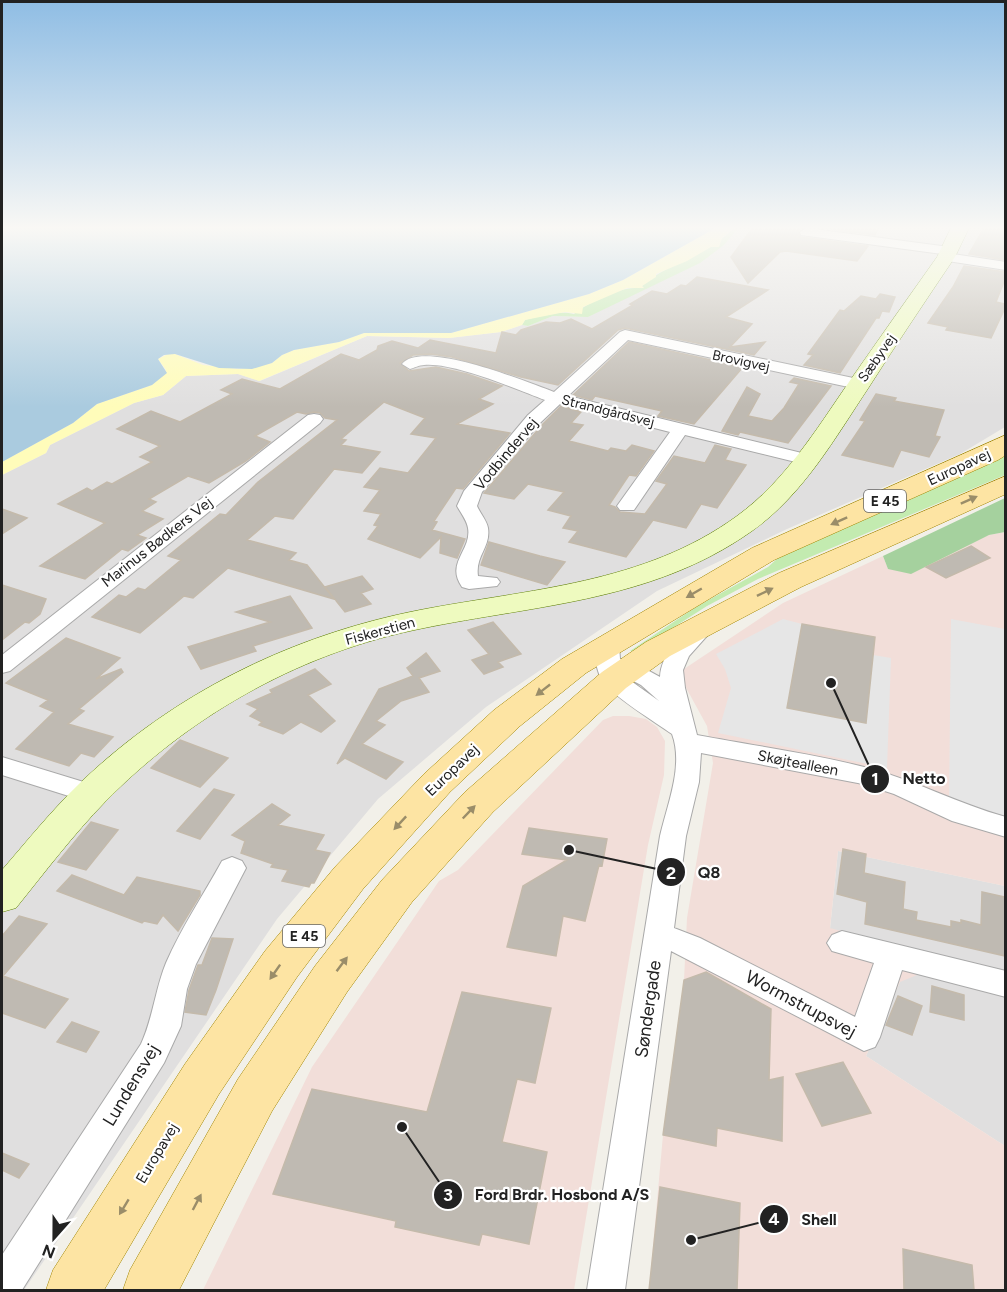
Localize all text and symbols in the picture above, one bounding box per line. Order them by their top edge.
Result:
street label: Sæbyvej [854,331,900,385]
street label: Brovigvej [711,347,771,375]
street label: Strandgårdsvej [560,391,656,431]
street label: Vodbindervej [470,414,542,494]
street label: Europavej [925,445,993,489]
road number: E 45 [864,490,906,512]
street label: Marinus Bødkers Vej [98,493,216,591]
one-way arrow [960,496,977,505]
one-way arrow [829,516,847,526]
one-way arrow [685,588,702,598]
one-way arrow [757,588,774,597]
street label: Fiskerstien [343,613,417,649]
one-way arrow [535,684,551,697]
street label: Europavej [422,740,482,800]
street label: Skøjtealleen [756,746,840,780]
callout: Netto [860,762,958,796]
text: 1 [871,768,879,790]
text: Netto [902,769,946,788]
one-way arrow [462,804,476,819]
one-way arrow [393,815,407,830]
callout: Q8 [656,855,732,889]
text: 2 [666,862,676,884]
text: Q8 [698,863,720,882]
road number: E 45 [283,925,325,947]
one-way arrow [336,956,349,972]
street label: Søndergade [630,959,666,1059]
one-way arrow [269,964,281,980]
street label: Wormstrupsvej [742,966,860,1042]
street label: Lundensvej [98,1040,164,1130]
street label: Europavej [132,1120,182,1186]
callout: Ford Brdr. Hosbond A/S [433,1178,662,1212]
text: 3 [443,1184,453,1206]
text: Ford Brdr. Hosbond A/S [475,1185,650,1204]
one-way arrow [192,1193,202,1210]
one-way arrow [119,1199,130,1215]
callout: Shell [759,1202,848,1236]
north arrow [24,1208,84,1268]
text: 4 [768,1208,780,1230]
text: Shell [801,1210,837,1229]
text: N [40,1240,58,1263]

